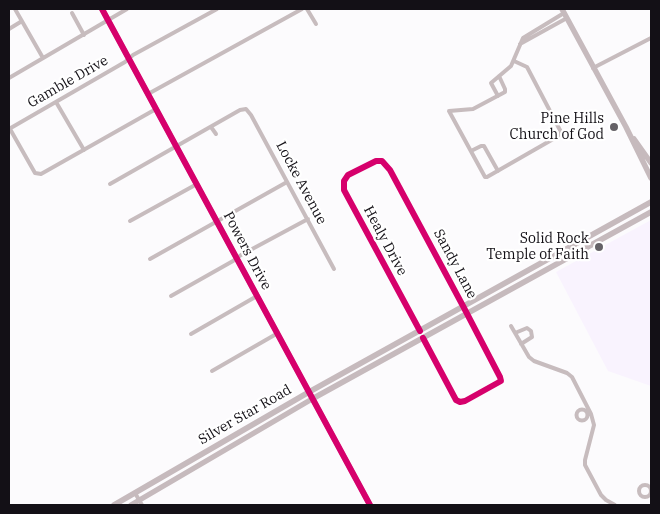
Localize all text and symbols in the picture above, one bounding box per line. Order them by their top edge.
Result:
street label: Gamble Drive [25,52,111,112]
place label: Pine Hills Church of God [510,111,604,144]
marker: Pine Hills Church of God [608,121,620,133]
street label: Locke Avenue [272,139,330,227]
street label: Healy Drive [360,203,410,279]
street label: Powers Drive [219,209,275,293]
street label: Sandy Lane [430,226,480,302]
place label: Solid Rock Temple of Faith [486,231,589,264]
marker: Solid Rock Temple of Faith [593,241,605,253]
street label: Silver Star Road [195,382,295,448]

